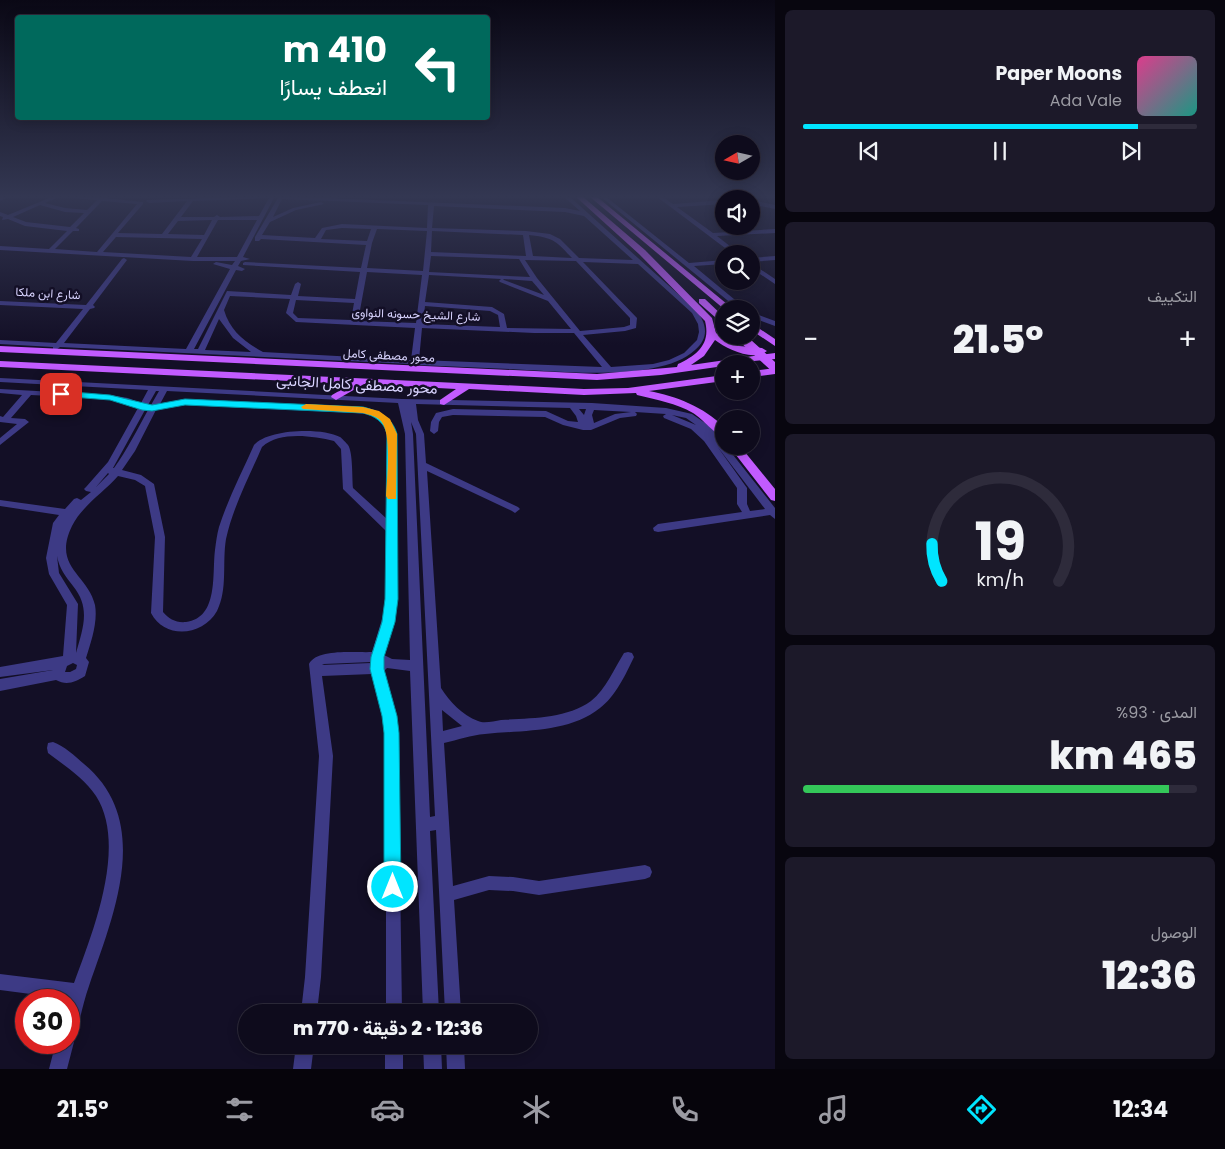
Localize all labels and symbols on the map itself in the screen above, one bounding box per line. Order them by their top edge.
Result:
north arrow [715,135,760,180]
street label: شارع ابن ملكا [15,283,81,304]
street label: شارع الشيخ حسونه النواوى [351,303,481,326]
street label: محور مصطفى كامل [343,344,435,366]
street label: محور مصطفى كامل الجانبى [276,369,438,399]
pin [40,373,82,415]
position arrow [366,860,418,912]
speed limit sign: 30 [15,989,80,1054]

